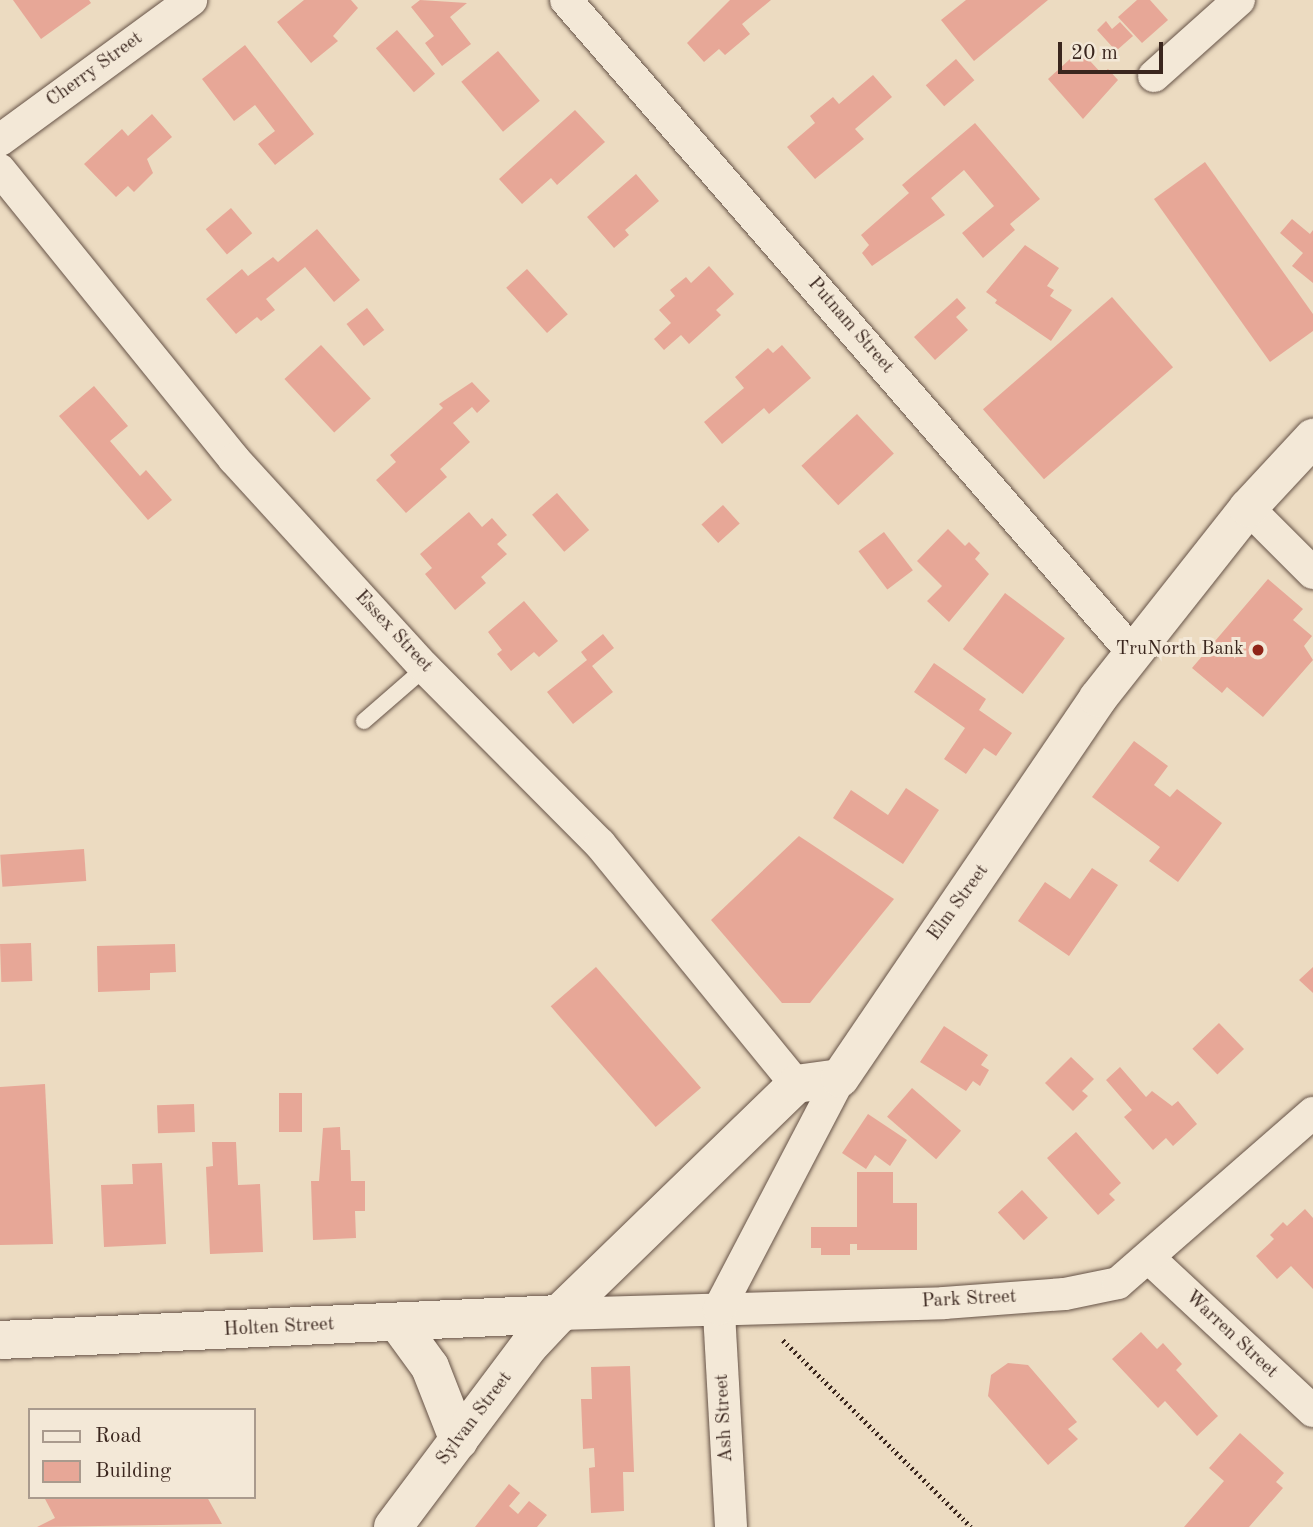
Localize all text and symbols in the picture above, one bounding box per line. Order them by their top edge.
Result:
street label: Cherry Street [43,28,147,112]
scale bar [1061,28,1166,72]
text: 20 m [1071,43,1118,64]
street label: Putnam Street [802,273,898,379]
street label: Essex Street [349,586,437,678]
place label: TruNorth Bank [1116,639,1244,661]
marker: TruNorth Bank [1250,642,1266,658]
street label: Elm Street [924,860,994,946]
street label: Park Street [921,1286,1017,1314]
street label: Warren Street [1180,1286,1282,1384]
street label: Holten Street [223,1314,335,1342]
street label: Sylvan Street [432,1368,518,1470]
street label: Ash Street [711,1373,739,1463]
legend [28,1408,256,1499]
text: Road [95,1426,142,1447]
text: Building [95,1461,171,1482]

